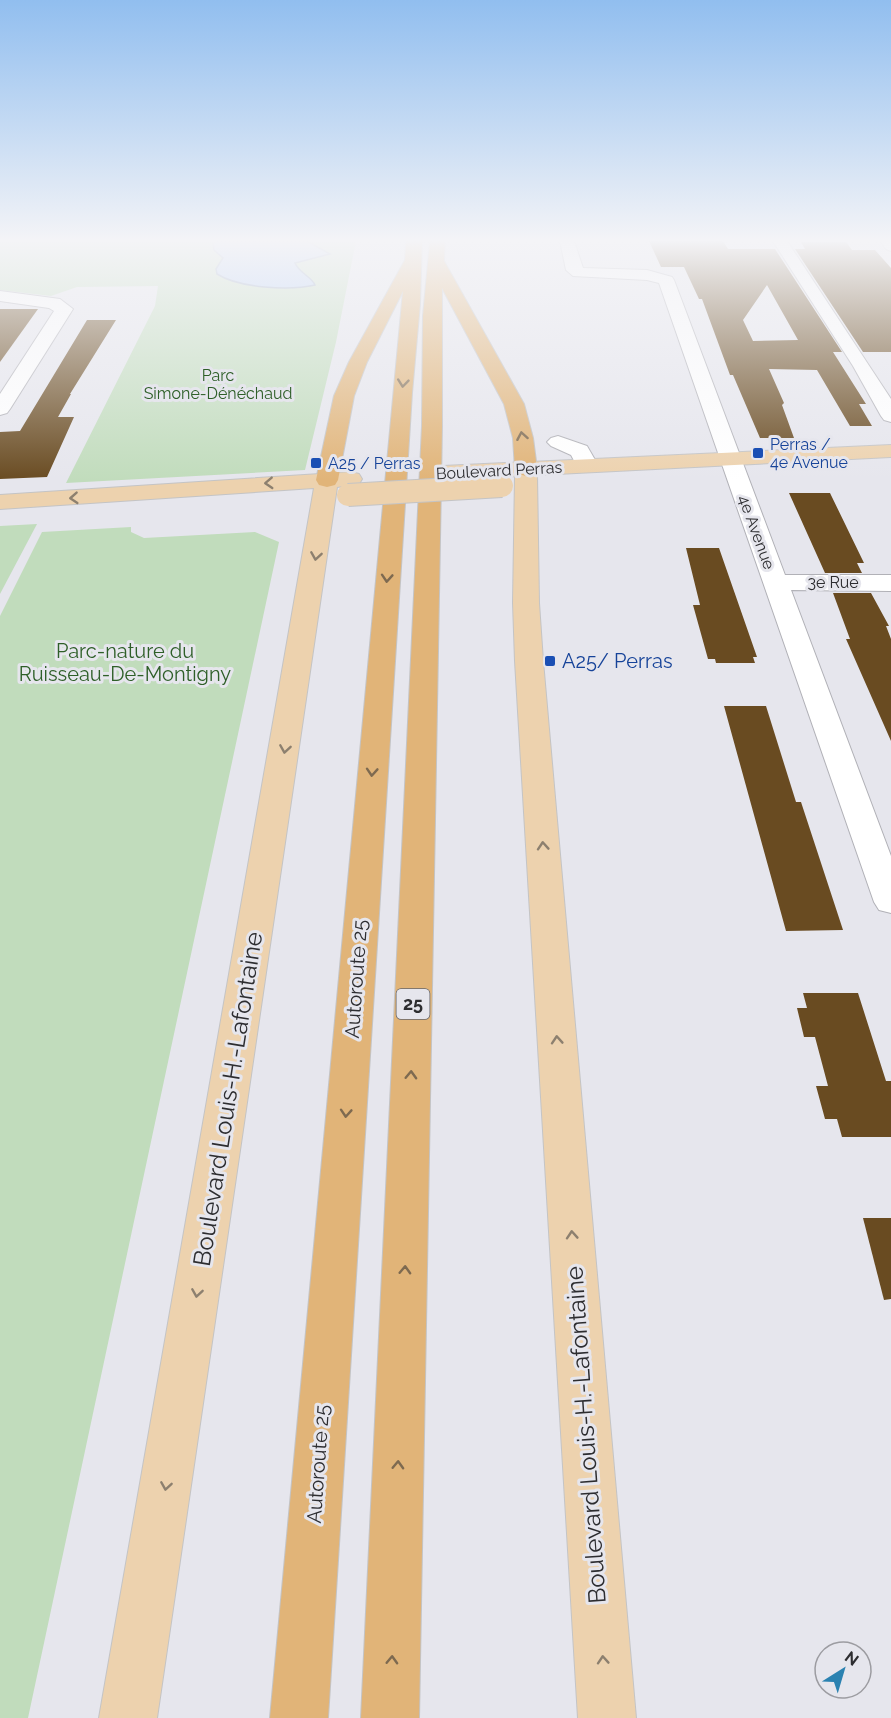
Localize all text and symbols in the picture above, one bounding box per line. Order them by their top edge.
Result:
park label: Parc Simone-Dénéchaud [144,366,292,403]
one-way arrow [397,379,410,388]
one-way arrow [516,432,529,442]
place label: Perras / 4e Avenue [770,435,848,472]
marker: Perras / 4e Avenue [751,446,765,460]
place label: A25 / Perras [328,454,421,473]
marker: A25 / Perras [309,456,323,470]
street label: Boulevard Perras [435,458,563,483]
one-way arrow [264,477,273,490]
one-way arrow [70,491,79,504]
street label: 4e Avenue [734,492,779,572]
one-way arrow [311,551,323,561]
one-way arrow [381,573,394,582]
street label: 3e Rue [807,573,859,592]
park label: Parc-nature du Ruisseau-De-Montigny [19,639,231,686]
place label: A25/ Perras [562,649,673,673]
marker: A25/ Perras [543,654,557,668]
one-way arrow [279,743,292,753]
one-way arrow [366,768,379,777]
one-way arrow [537,841,550,850]
street label: Autoroute 25 [340,919,372,1039]
street label: Boulevard Louis-H.-Lafontaine [187,930,268,1268]
road number: 25 [396,989,430,1019]
one-way arrow [551,1036,564,1045]
one-way arrow [405,1070,417,1079]
one-way arrow [340,1109,353,1118]
one-way arrow [565,1230,578,1239]
one-way arrow [398,1265,411,1274]
street label: Boulevard Louis-H.-Lafontaine [559,1265,612,1605]
one-way arrow [191,1289,203,1298]
street label: Autoroute 25 [302,1404,334,1524]
one-way arrow [392,1460,405,1469]
one-way arrow [160,1481,172,1491]
north arrow [813,1640,873,1700]
text: N [841,1647,862,1670]
one-way arrow [386,1655,398,1664]
one-way arrow [597,1655,610,1664]

